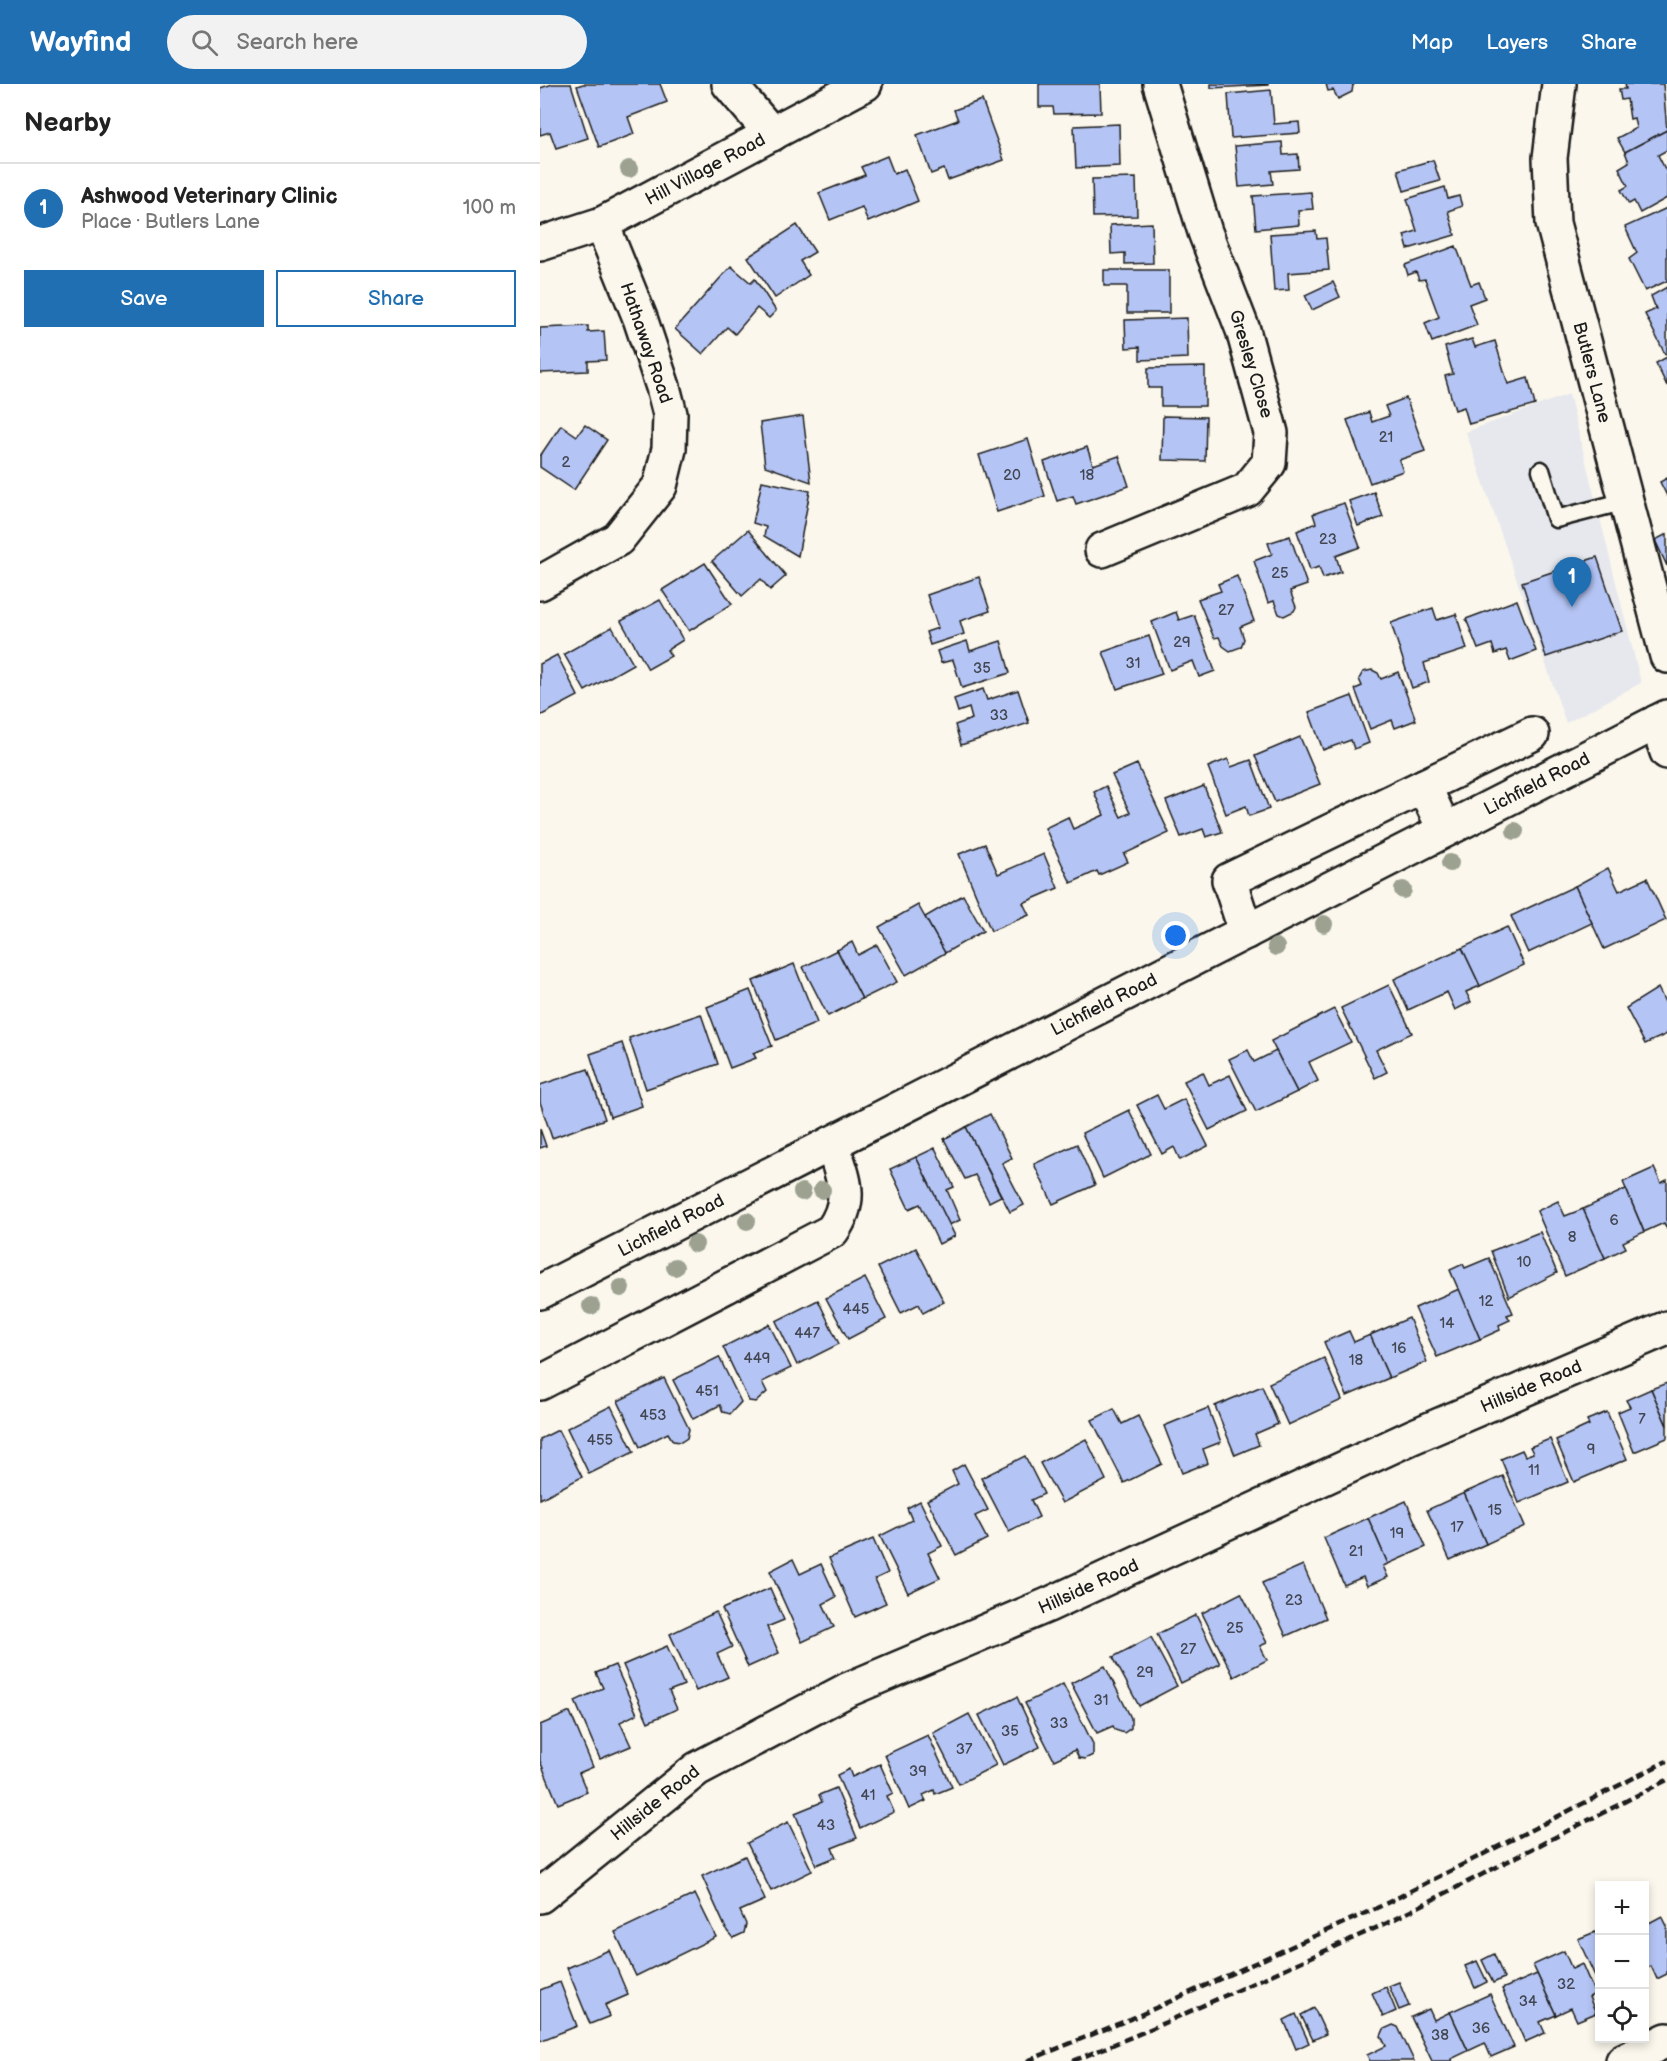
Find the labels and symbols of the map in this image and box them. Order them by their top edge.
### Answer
street label: Hill Village Road [642,129,769,210]
street label: Hathaway Road [615,280,677,406]
street label: Gresley Close [1225,307,1277,421]
street label: Butlers Lane [1569,320,1616,425]
house number: 21 [1379,428,1393,447]
house number: 2 [562,453,571,472]
house number: 20 [1003,466,1021,485]
house number: 18 [1080,466,1095,485]
house number: 23 [1319,530,1337,549]
pin: 1 [1552,558,1592,607]
house number: 25 [1271,564,1289,583]
house number: 27 [1218,601,1235,620]
house number: 29 [1173,633,1191,652]
house number: 31 [1125,654,1141,673]
house number: 35 [973,659,991,678]
house number: 33 [990,706,1008,725]
street label: Lichfield Road [1480,748,1593,819]
your location [1161,921,1190,950]
street label: Lichfield Road [1047,969,1160,1040]
street label: Lichfield Road [614,1189,727,1261]
house number: 6 [1609,1211,1619,1230]
house number: 8 [1568,1228,1577,1247]
house number: 10 [1517,1253,1531,1272]
house number: 12 [1479,1292,1493,1311]
house number: 445 [843,1300,869,1319]
house number: 14 [1440,1314,1454,1333]
house number: 447 [794,1324,820,1343]
house number: 16 [1392,1339,1406,1358]
house number: 449 [744,1349,770,1368]
house number: 18 [1349,1351,1364,1370]
street label: Hillside Road [1477,1355,1585,1417]
house number: 451 [695,1382,719,1401]
house number: 453 [640,1406,666,1425]
house number: 7 [1638,1410,1646,1429]
house number: 455 [587,1431,613,1450]
house number: 9 [1587,1440,1595,1459]
house number: 11 [1528,1461,1540,1480]
house number: 15 [1488,1501,1502,1520]
house number: 17 [1450,1518,1464,1537]
house number: 19 [1390,1524,1404,1543]
house number: 21 [1349,1542,1363,1561]
street label: Hillside Road [1035,1554,1142,1618]
house number: 23 [1285,1591,1303,1610]
house number: 25 [1226,1619,1244,1638]
house number: 27 [1180,1640,1197,1659]
house number: 29 [1136,1663,1154,1682]
house number: 31 [1093,1691,1109,1710]
house number: 33 [1050,1714,1068,1733]
house number: 35 [1001,1722,1019,1741]
house number: 37 [956,1740,973,1759]
street label: Hillside Road [606,1761,704,1845]
house number: 39 [909,1762,927,1781]
house number: 41 [861,1786,875,1805]
house number: 43 [817,1816,835,1835]
house number: 32 [1557,1975,1575,1994]
house number: 34 [1519,1992,1537,2011]
house number: 36 [1472,2019,1490,2038]
house number: 38 [1431,2026,1449,2045]

